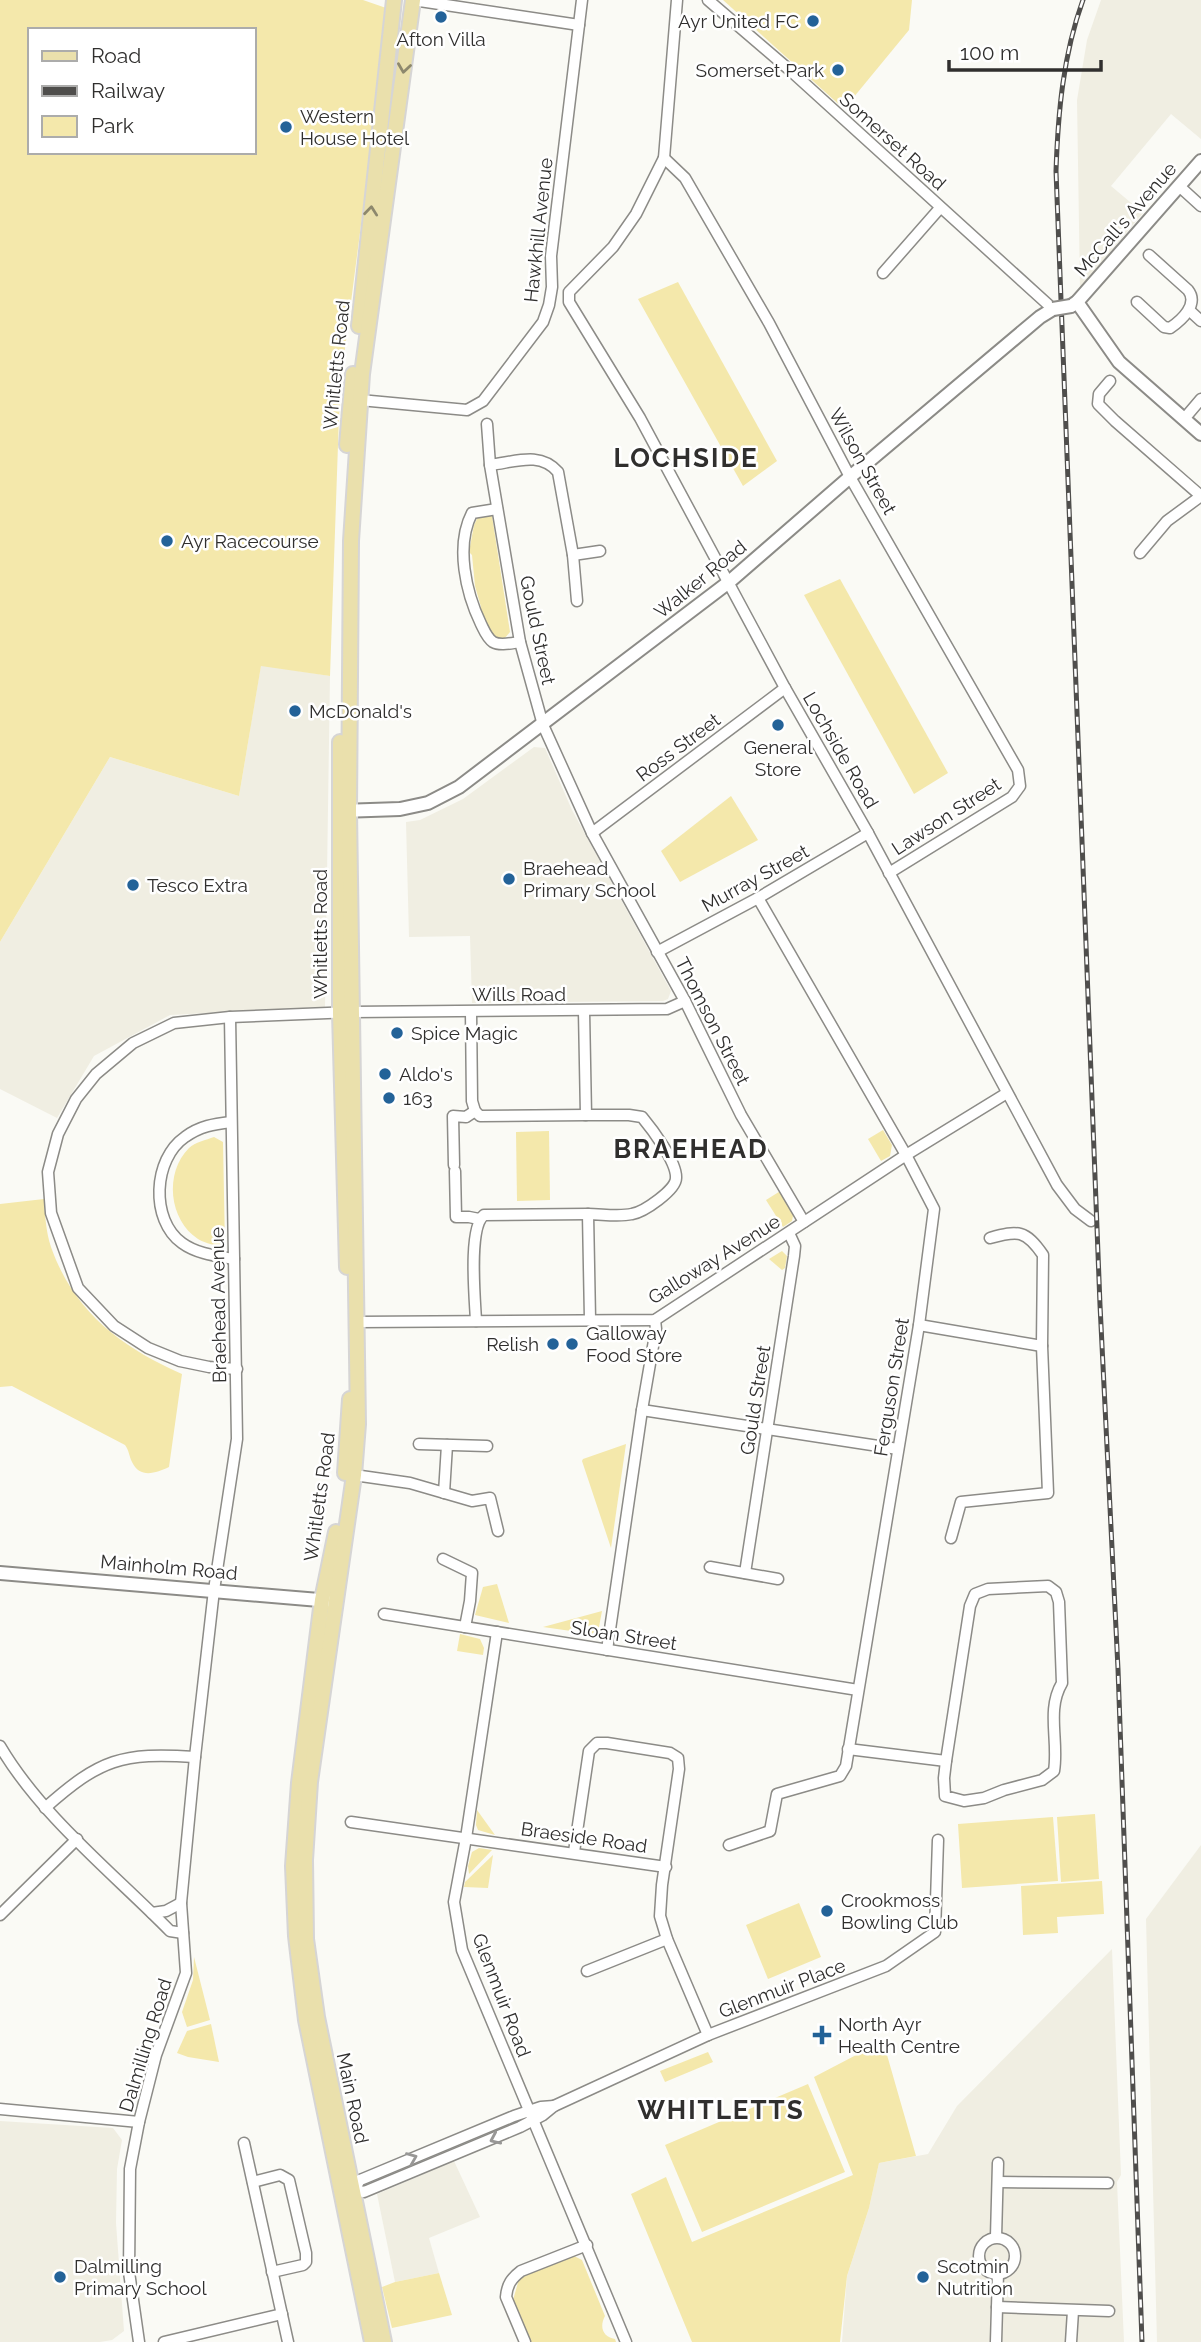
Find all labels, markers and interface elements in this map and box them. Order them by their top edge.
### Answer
marker: Afton Villa [433,9,449,25]
place label: Ayr United FC [678,10,799,32]
marker: Ayr United FC [805,13,821,29]
legend [28,28,256,154]
place label: Afton Villa [396,28,486,50]
scale bar [949,28,1101,72]
text: 100 m [960,40,1019,65]
text: Road [91,43,141,68]
place label: Somerset Park [696,59,824,81]
one-way arrow [397,62,412,73]
marker: Somerset Park [830,62,846,78]
text: Railway [91,78,165,103]
street label: Somerset Road [835,88,951,194]
place label: Western House Hotel [300,105,410,149]
text: Park [91,113,134,138]
marker: Western House Hotel [278,119,294,135]
street label: Hawkhill Avenue [519,157,557,303]
street label: McCall's Avenue [1069,157,1181,281]
one-way arrow [364,205,379,216]
street label: Whitletts Road [318,299,354,431]
street label: Wilson Street [825,404,902,519]
district label: LOCHSIDE [613,443,759,473]
place label: Ayr Racecourse [181,530,319,552]
marker: Ayr Racecourse [159,533,175,549]
street label: Walker Road [650,535,750,623]
street label: Gould Street [516,574,560,687]
street label: Lochside Road [799,688,883,812]
place label: McDonald's [309,700,412,722]
marker: McDonald's [287,703,303,719]
street label: Ross Street [632,708,725,786]
marker: General Store [770,717,786,733]
place label: General Store [743,736,813,780]
street label: Lawson Street [887,772,1005,859]
street label: Murray Street [698,839,813,916]
place label: Braehead Primary School [523,857,656,901]
street label: Whitletts Road [309,869,331,999]
marker: Braehead Primary School [501,871,517,887]
place label: Tesco Extra [147,874,248,896]
marker: Tesco Extra [125,877,141,893]
street label: Thomson Street [671,953,755,1089]
street label: Wills Road [472,983,566,1005]
place label: Spice Magic [411,1022,518,1044]
marker: Spice Magic [389,1025,405,1041]
place label: Aldo's [399,1063,453,1085]
marker: Aldo's [377,1066,393,1082]
place label: 163 [403,1087,433,1109]
marker: 163 [381,1090,397,1106]
district label: BRAEHEAD [613,1134,769,1164]
street label: Galloway Avenue [644,1210,784,1308]
street label: Braehead Avenue [206,1227,230,1383]
street label: Ferguson Street [869,1315,913,1458]
place label: Galloway Food Store [586,1322,682,1366]
place label: Relish [486,1333,539,1355]
marker: Relish [545,1336,561,1352]
marker: Galloway Food Store [564,1336,580,1352]
street label: Gould Street [735,1343,775,1456]
street label: Whitletts Road [299,1431,339,1563]
street label: Mainholm Road [100,1550,238,1584]
street label: Sloan Street [569,1616,679,1654]
street label: Braeside Road [519,1817,649,1857]
place label: Crookmoss Bowling Club [841,1889,958,1933]
marker: Crookmoss Bowling Club [819,1903,835,1919]
street label: Glenmuir Road [468,1930,536,2060]
street label: Glenmuir Place [716,1954,848,2022]
street label: Dalmilling Road [114,1976,176,2114]
place label: North Ayr Health Centre [838,2013,960,2057]
marker: North Ayr Health Centre [812,2025,832,2045]
street label: Main Road [333,2050,373,2146]
district label: WHITLETTS [637,2095,805,2125]
one-way arrow [489,2131,502,2145]
one-way arrow [406,2153,418,2167]
place label: Dalmilling Primary School [74,2255,207,2299]
place label: Scotmin Nutrition [937,2255,1013,2299]
marker: Dalmilling Primary School [52,2269,68,2285]
marker: Scotmin Nutrition [915,2269,931,2285]

